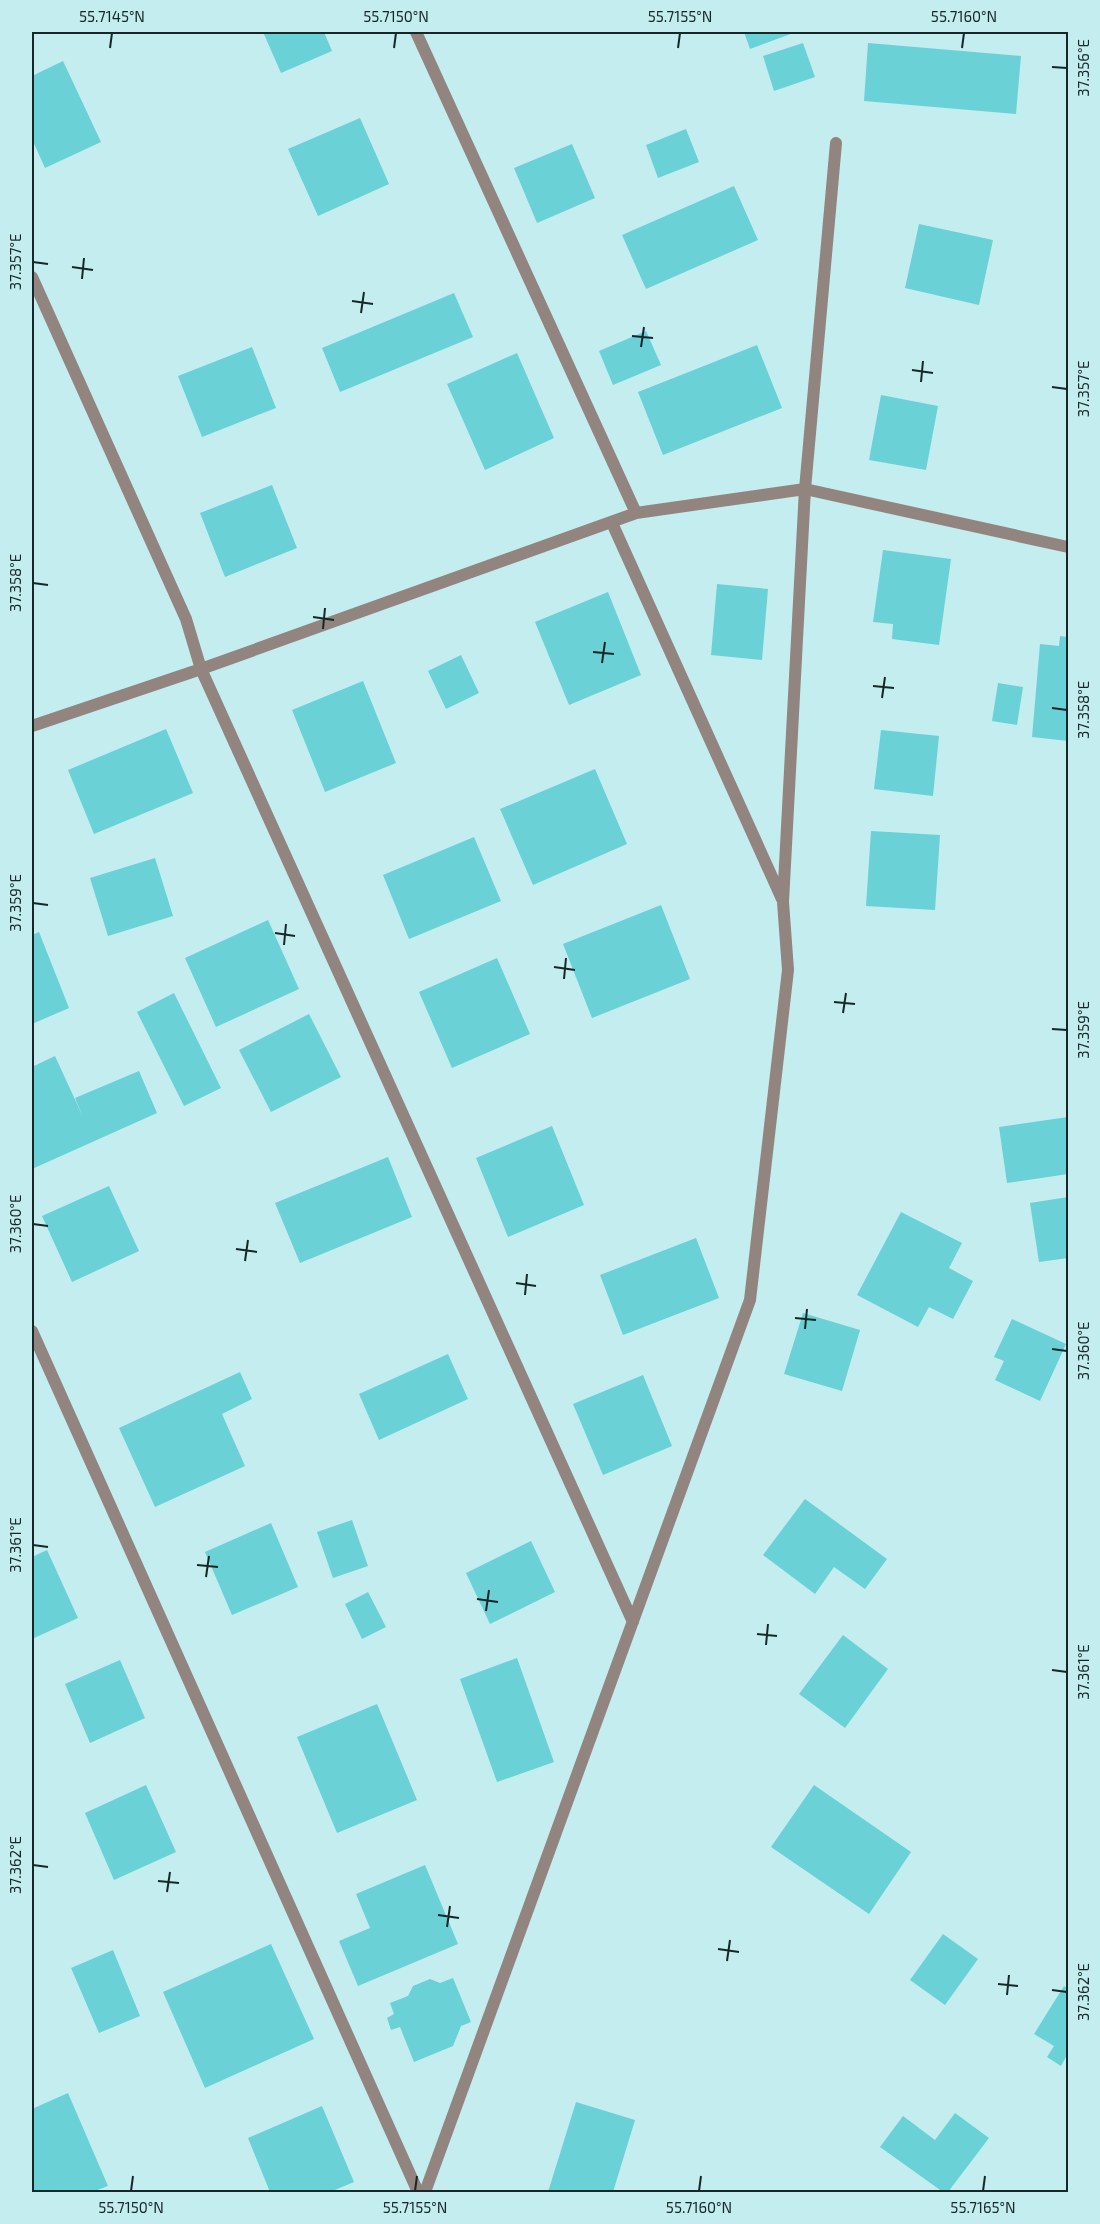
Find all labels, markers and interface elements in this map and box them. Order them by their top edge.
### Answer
text: 55.7145°N [79,7,145,25]
text: 55.7150°N [363,7,429,25]
text: 55.7155°N [648,7,712,25]
text: 55.7160°N [931,7,997,25]
text: 37.356°E [1074,39,1092,97]
text: 37.357°E [6,234,24,290]
text: 37.357°E [1074,361,1092,417]
text: 37.358°E [6,554,24,612]
text: 37.358°E [1074,681,1092,739]
text: 37.359°E [6,874,24,932]
text: 37.359°E [1074,1001,1092,1059]
text: 37.360°E [6,1195,24,1253]
text: 37.360°E [1074,1322,1092,1380]
text: 37.361°E [6,1517,24,1573]
text: 37.361°E [1074,1644,1092,1700]
text: 37.362°E [6,1836,24,1894]
text: 37.362°E [1074,1963,1092,2021]
text: 55.7150°N [98,2198,164,2216]
text: 55.7155°N [383,2198,447,2216]
text: 55.7160°N [666,2198,732,2216]
text: 55.7165°N [950,2198,1016,2216]

